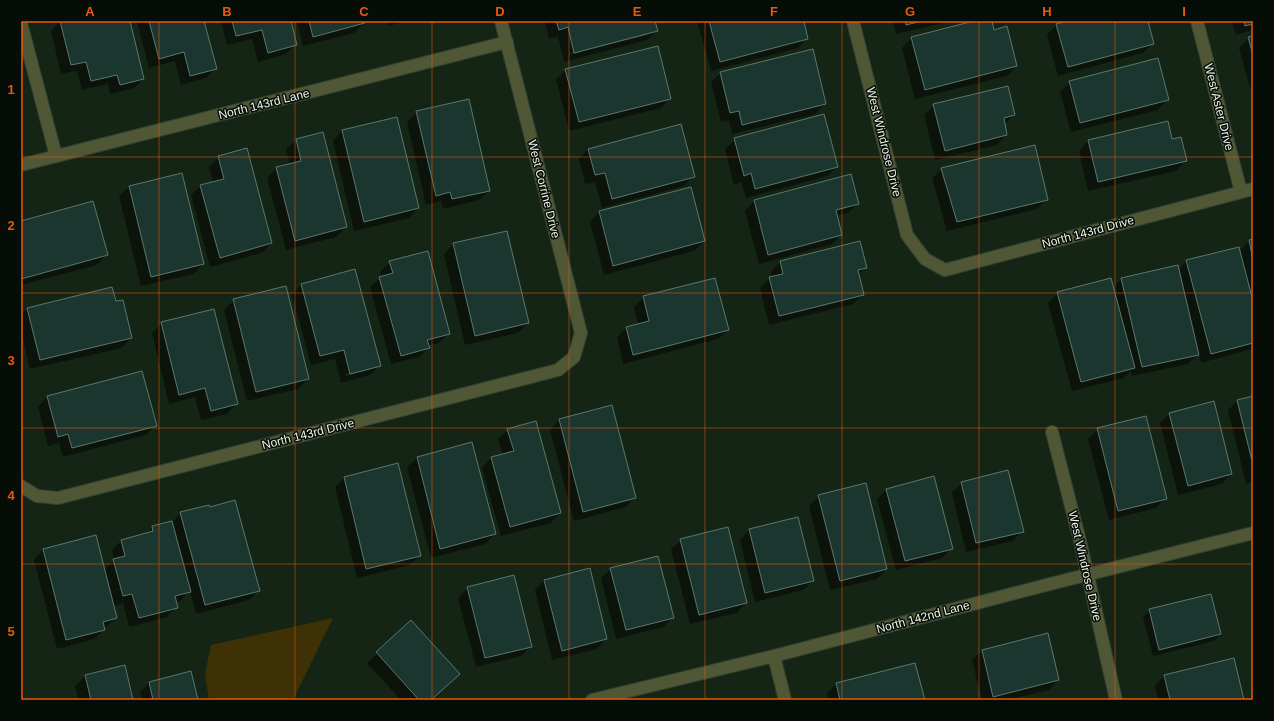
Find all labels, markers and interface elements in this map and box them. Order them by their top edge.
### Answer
text: A [85,4,95,19]
text: B [222,4,232,19]
text: C [359,4,369,19]
text: D [495,4,505,19]
text: E [633,4,642,19]
text: F [770,4,778,19]
text: G [905,4,915,19]
text: H [1042,4,1052,19]
text: I [1182,4,1186,19]
street label: West Aster Drive [1201,62,1237,152]
text: 1 [7,82,15,97]
street label: North 143rd Lane [217,86,311,122]
street label: West Windrose Drive [864,86,904,199]
street label: West Corrine Drive [525,138,563,240]
street label: North 143rd Drive [1040,213,1136,251]
text: 2 [7,218,15,233]
text: 3 [7,353,15,368]
street label: North 143rd Drive [260,416,356,452]
text: 4 [7,488,15,503]
street label: West Windrose Drive [1066,510,1105,623]
street label: North 142nd Lane [875,598,972,636]
text: 5 [7,624,15,639]

